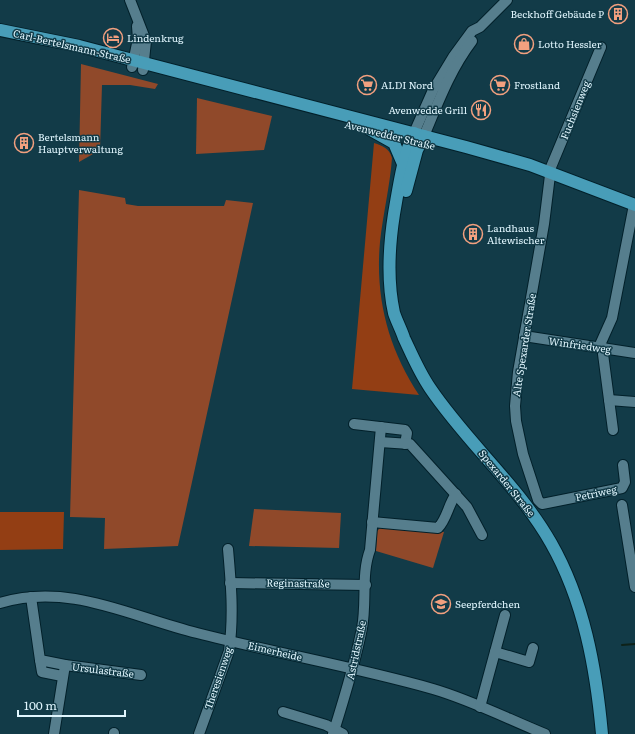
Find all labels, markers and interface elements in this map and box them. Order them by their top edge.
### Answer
building icon: Beckhoff Gebäude P [607,3,629,25]
place label: Beckhoff Gebäude P [510,6,604,21]
street label: Carl-Bertelsmann-Straße [12,25,132,66]
hotel icon: Lindenkrug [102,27,124,49]
place label: Lindenkrug [127,30,184,45]
shop icon: Lotto Hessler [513,33,535,55]
place label: Lotto Hessler [538,36,602,51]
supermarket icon: ALDI Nord [356,74,378,96]
supermarket icon: Frostland [489,74,511,96]
place label: ALDI Nord [381,77,433,92]
place label: Frostland [514,77,560,92]
street label: Fuchsienweg [556,78,593,141]
restaurant icon: Avenwedde Grill [470,99,492,121]
place label: Avenwedde Grill [388,102,468,117]
street label: Avenwedder Straße [343,116,437,153]
place label: Bertelsmann Hauptverwaltung [38,129,123,156]
building icon: Bertelsmann Hauptverwaltung [13,132,35,154]
place label: Landhaus Altewischer [487,220,545,247]
building icon: Landhaus Altewischer [462,223,484,245]
street label: Alte Spexarder Straße [508,292,539,398]
street label: Winfriedweg [548,333,613,356]
street label: Spexarder Straße [476,446,539,519]
street label: Petriweg [574,481,618,504]
street label: Reginastraße [266,574,330,591]
school or university icon: Seepferdchen [430,593,452,615]
place label: Seepferdchen [455,596,521,611]
street label: Astridstraße [342,619,369,681]
street label: Eimerheide [247,637,304,664]
street label: Theresienweg [200,644,235,711]
street label: Ursulastraße [71,658,135,681]
scale bar [18,692,125,718]
text: 100 m [24,696,57,714]

